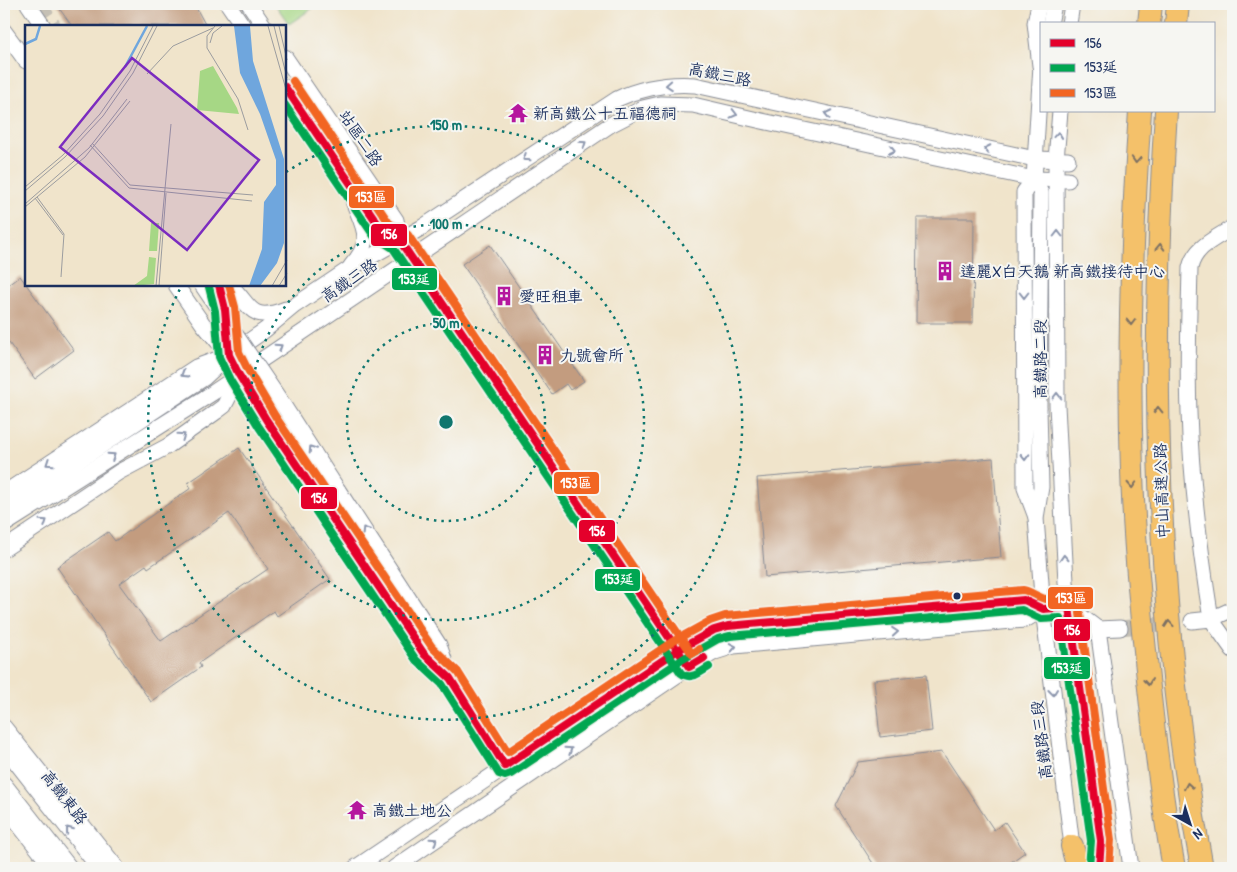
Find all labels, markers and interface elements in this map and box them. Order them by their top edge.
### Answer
legend [1040,22,1214,112]
inset map [25,25,286,286]
text: 156 [1084,32,1102,53]
text: 153延 [1084,56,1118,77]
street label: 高鐵三路 [686,57,754,91]
one-way arrow [664,79,672,90]
text: 153區 [1084,82,1118,103]
temple icon: 新高鐵公十五福德祠 [507,102,529,124]
place label: 新高鐵公十五福德祠 [533,102,677,124]
street label: 站區二路 [334,105,388,171]
one-way arrow [729,108,738,119]
one-way arrow [824,110,832,120]
text: 150 m [430,114,462,135]
one-way arrow [1052,131,1063,139]
one-way arrow [577,141,587,150]
one-way arrow [888,144,897,154]
one-way arrow [982,144,991,155]
one-way arrow [523,152,532,161]
one-way arrow [1131,156,1142,164]
line badge: 153區 [348,185,395,209]
text: 153區 [355,187,387,206]
text: 100 m [430,213,462,234]
line badge: 156 [370,223,408,247]
text: 156 [381,224,398,243]
one-way arrow [1053,229,1063,237]
one-way arrow [1154,243,1165,251]
street label: 高鐵三路 [316,253,382,307]
building icon: 達麗X白天鵝 新高鐵接待中心 [934,260,956,282]
place label: 達麗X白天鵝 新高鐵接待中心 [960,260,1165,282]
line badge: 153延 [391,267,438,291]
text: 153延 [398,269,430,288]
building icon: 愛旺租車 [493,285,515,307]
place label: 愛旺租車 [519,285,583,307]
one-way arrow [1019,291,1029,299]
text: 50 m [433,312,459,333]
street label: 高鐵路二段 [1029,319,1051,399]
one-way arrow [1126,319,1136,327]
one-way arrow [274,344,283,354]
building icon: 九號會所 [534,344,556,366]
place label: 九號會所 [560,344,624,366]
one-way arrow [181,368,190,377]
one-way arrow [1052,392,1062,400]
one-way arrow [1153,405,1163,413]
centre of rings [437,413,455,431]
one-way arrow [176,433,186,442]
street label: 中山高速公路 [1148,443,1174,539]
one-way arrow [309,446,318,455]
one-way arrow [106,453,115,462]
one-way arrow [1019,453,1030,461]
one-way arrow [45,457,54,466]
line badge: 153區 [553,471,600,495]
text: 153區 [560,473,592,492]
one-way arrow [1127,481,1138,489]
line badge: 156 [300,486,338,510]
text: 156 [311,488,328,507]
one-way arrow [39,519,48,528]
line badge: 156 [578,519,616,543]
text: 156 [589,521,606,540]
one-way arrow [361,527,371,536]
one-way arrow [1059,554,1070,562]
line badge: 153延 [594,568,641,592]
text: 153延 [602,569,634,588]
line badge: 153區 [1047,586,1094,610]
text: 153區 [1055,588,1087,607]
unlabelled marker [952,591,962,601]
line badge: 156 [1053,618,1091,642]
text: 156 [1064,620,1081,639]
one-way arrow [1164,620,1175,628]
one-way arrow [891,626,899,637]
one-way arrow [729,643,738,653]
line badge: 153延 [1043,656,1091,680]
text: 153延 [1051,658,1083,677]
one-way arrow [1142,678,1153,686]
one-way arrow [1047,688,1058,696]
street label: 高鐵路三段 [1025,699,1057,781]
one-way arrow [563,747,573,756]
street label: 高鐵東路 [37,765,93,829]
one-way arrow [1183,781,1193,790]
temple icon: 高鐵土地公 [346,799,368,821]
place label: 高鐵土地公 [372,799,452,821]
north arrow [1164,800,1214,850]
text: N [1189,825,1207,845]
one-way arrow [67,827,75,836]
one-way arrow [429,838,438,847]

